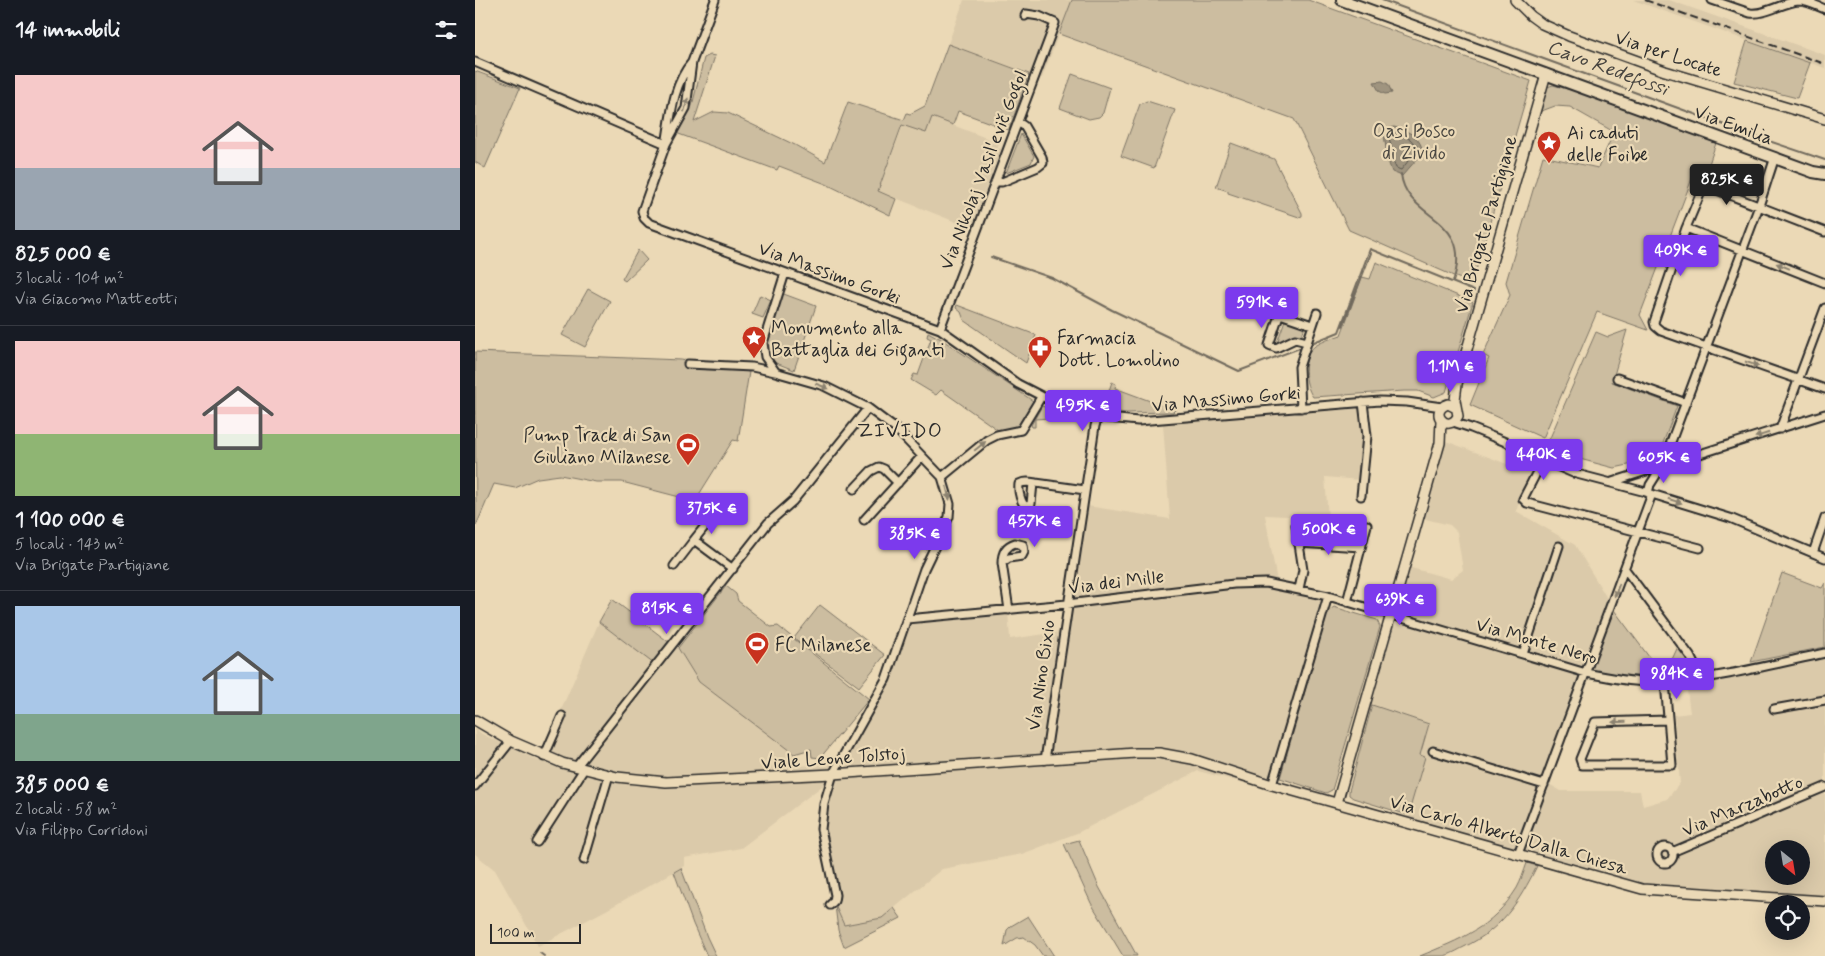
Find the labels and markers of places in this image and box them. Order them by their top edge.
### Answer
place label: Ai caduti delle Foibe [1567,121,1648,168]
place icon: Ai caduti delle Foibe [1536,130,1562,164]
pin: 825K € [1686,164,1768,206]
pin: 409K € [1640,234,1722,277]
pin: 591K € [1221,286,1303,329]
place label: Monumento alla Battaglia dei Giganti [771,316,944,366]
place icon: Monumento alla Battaglia dei Giganti [741,325,767,359]
place label: Farmacia Dott. Lomolino [1057,326,1180,373]
pharmacy icon: Farmacia Dott. Lomolino [1027,335,1053,369]
pin: 1.1M € [1410,350,1492,393]
pin: 495K € [1042,390,1124,432]
place label: Pump Track di San Giuliano Milanese [523,423,671,470]
sports icon: Pump Track di San Giuliano Milanese [675,432,701,466]
pin: 440K € [1503,438,1585,481]
pin: 605K € [1623,442,1705,484]
pin: 375K € [671,492,753,535]
pin: 457K € [994,506,1076,548]
pin: 500K € [1288,514,1370,556]
pin: 385K € [874,518,956,560]
pin: 639K € [1359,584,1441,626]
pin: 815K € [626,592,708,635]
sports icon: FC Milanese [744,631,770,665]
place label: FC Milanese [775,633,872,658]
pin: 984K € [1636,658,1718,700]

